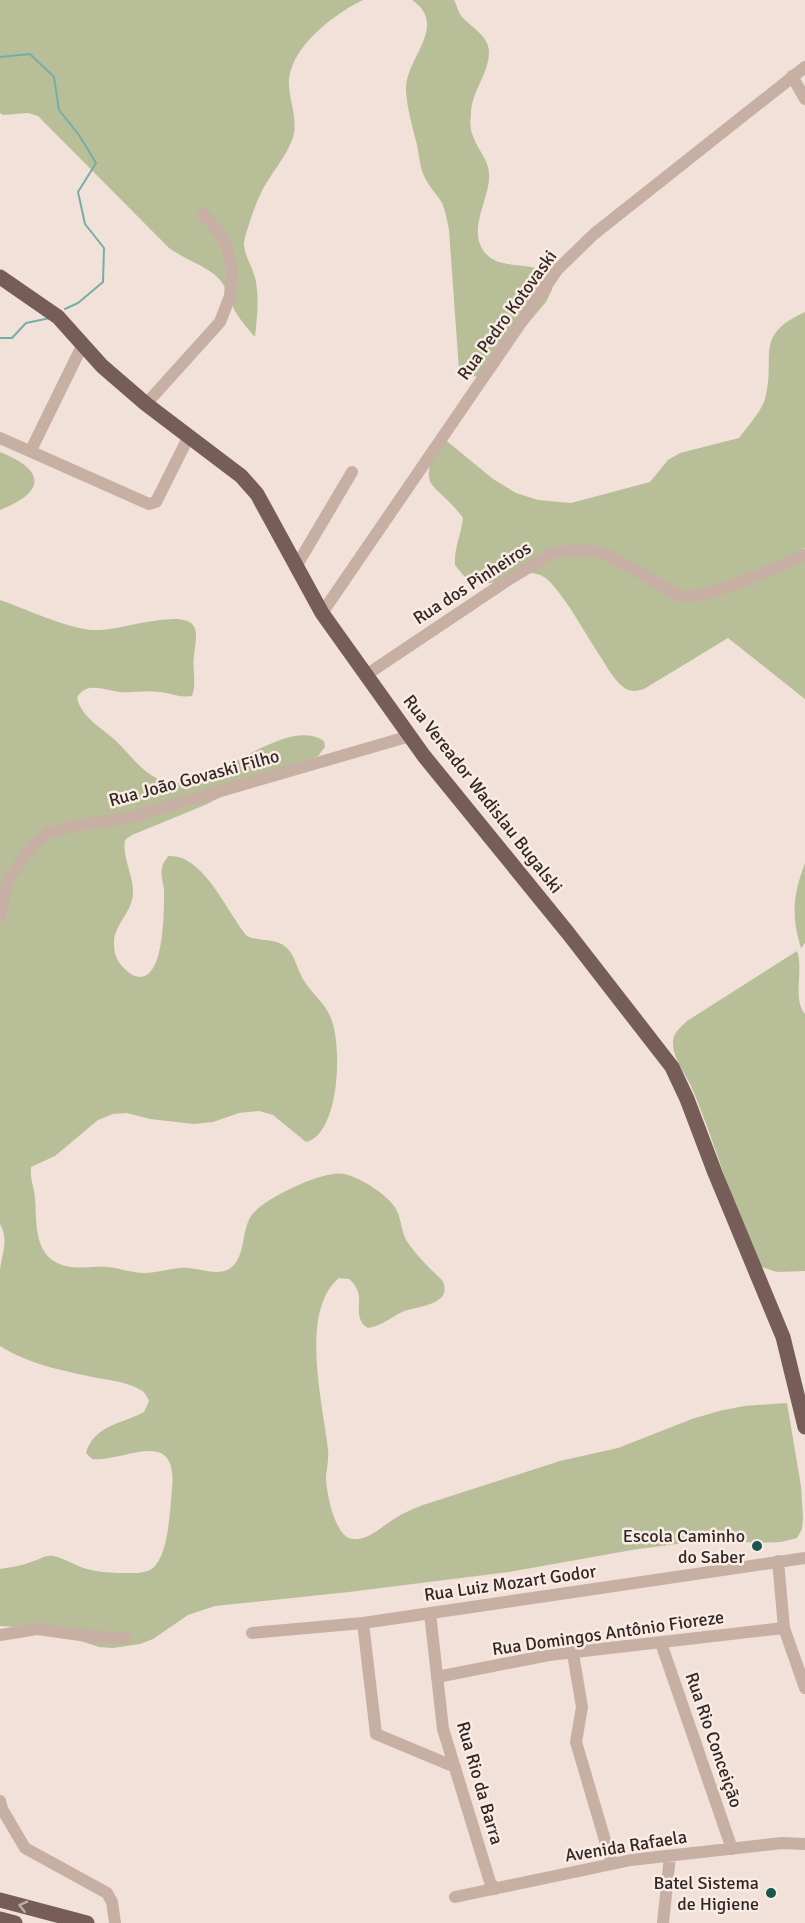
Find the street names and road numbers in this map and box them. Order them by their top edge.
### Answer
street label: Rua Pedro Kotovaski [453,246,561,384]
street label: Rua dos Pinheiros [409,537,535,629]
street label: Rua Vereador Wadislau Bugalski [399,690,567,898]
street label: Rua João Govaski Filho [106,745,282,811]
street label: Rua Luiz Mozart Godor [423,1560,598,1606]
street label: Rua Domingos Antônio Fioreze [491,1606,725,1660]
street label: Rua Rio Conceição [681,1670,747,1810]
street label: Rua Rio da Barra [452,1719,508,1847]
street label: Avenida Rafaela [563,1825,689,1867]

